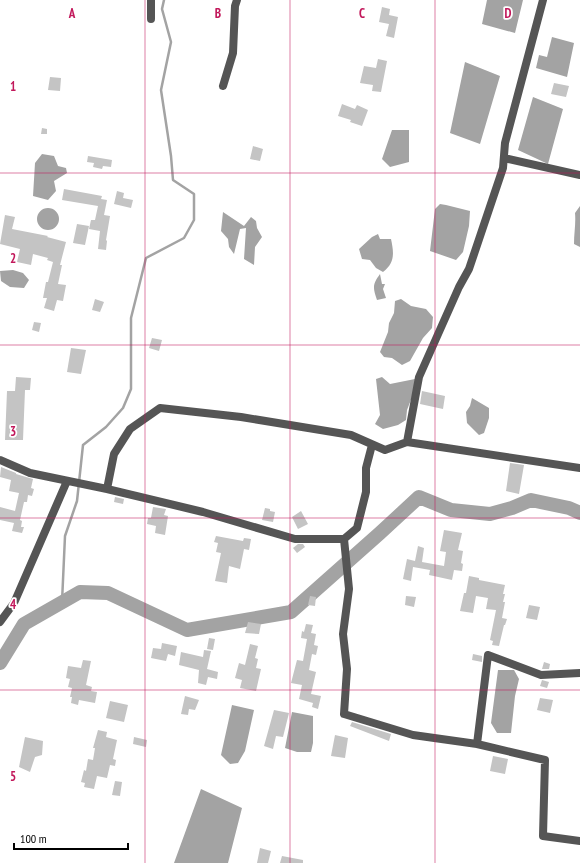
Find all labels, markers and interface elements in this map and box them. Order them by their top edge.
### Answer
text: A [68,5,76,22]
text: B [215,5,221,22]
text: C [359,5,365,22]
text: D [505,5,512,22]
text: 1 [10,78,16,95]
text: 2 [10,250,16,267]
text: 3 [10,423,16,440]
text: 4 [10,596,17,613]
text: 5 [10,768,16,785]
scale bar [14,825,128,851]
text: 100 m [20,831,47,846]

